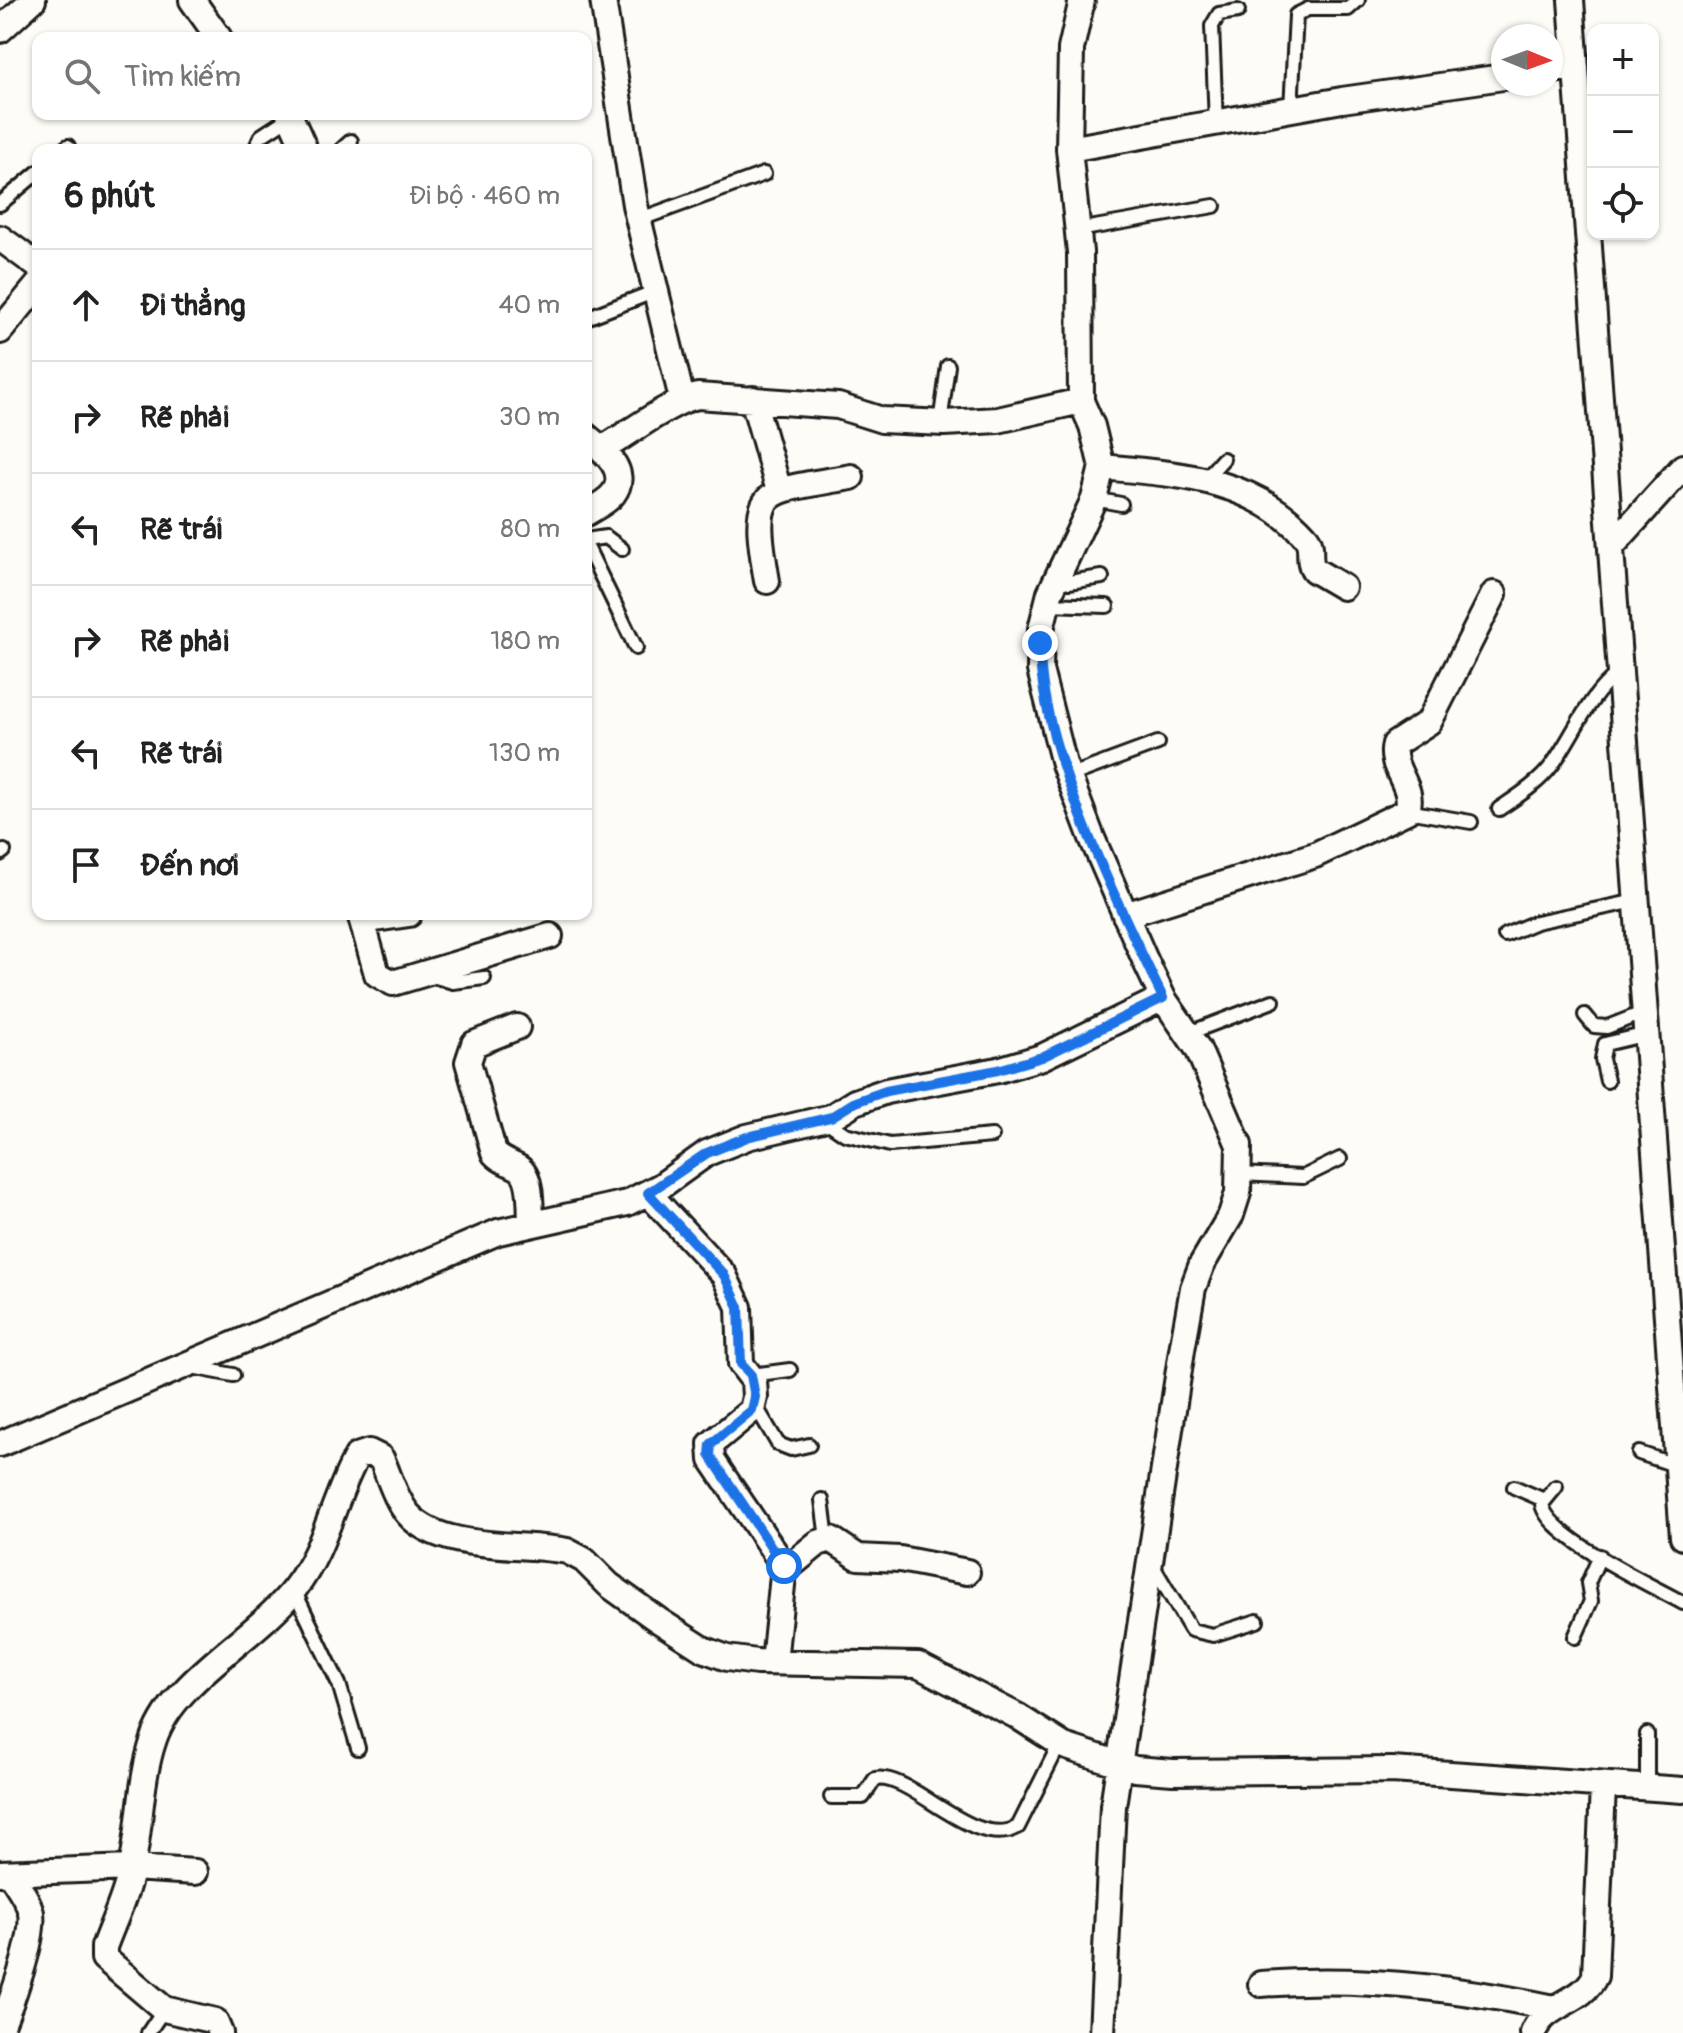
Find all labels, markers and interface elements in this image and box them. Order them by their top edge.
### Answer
north arrow [1491,24,1563,96]
map controls [1587,24,1659,240]
button: + [1587,24,1659,96]
search box [32,32,592,120]
icon: search [60,54,104,98]
text: Tìm kiếm [124,58,241,95]
button: − [1587,96,1659,168]
button: locate [1587,168,1659,240]
text: 6 phút [64,175,154,218]
text: Đi bộ · 460 m [409,180,560,212]
icon: ahead [64,283,108,327]
text: Đi thẳng [140,287,246,324]
text: 40 m [498,289,560,321]
icon: right [64,395,108,439]
text: Rẽ phải [140,399,229,436]
text: 30 m [499,401,560,433]
icon: left [64,507,108,551]
text: Rẽ trái [140,511,222,548]
text: 80 m [500,513,560,545]
icon: right [64,619,108,663]
text: Rẽ phải [140,623,229,660]
text: 180 m [490,625,560,657]
route end [1022,625,1058,661]
icon: left [64,731,108,775]
text: Rẽ trái [140,735,222,772]
text: 130 m [489,737,560,769]
icon: arrive [64,843,108,887]
text: Đến nơi [140,847,238,884]
route start [766,1548,802,1584]

